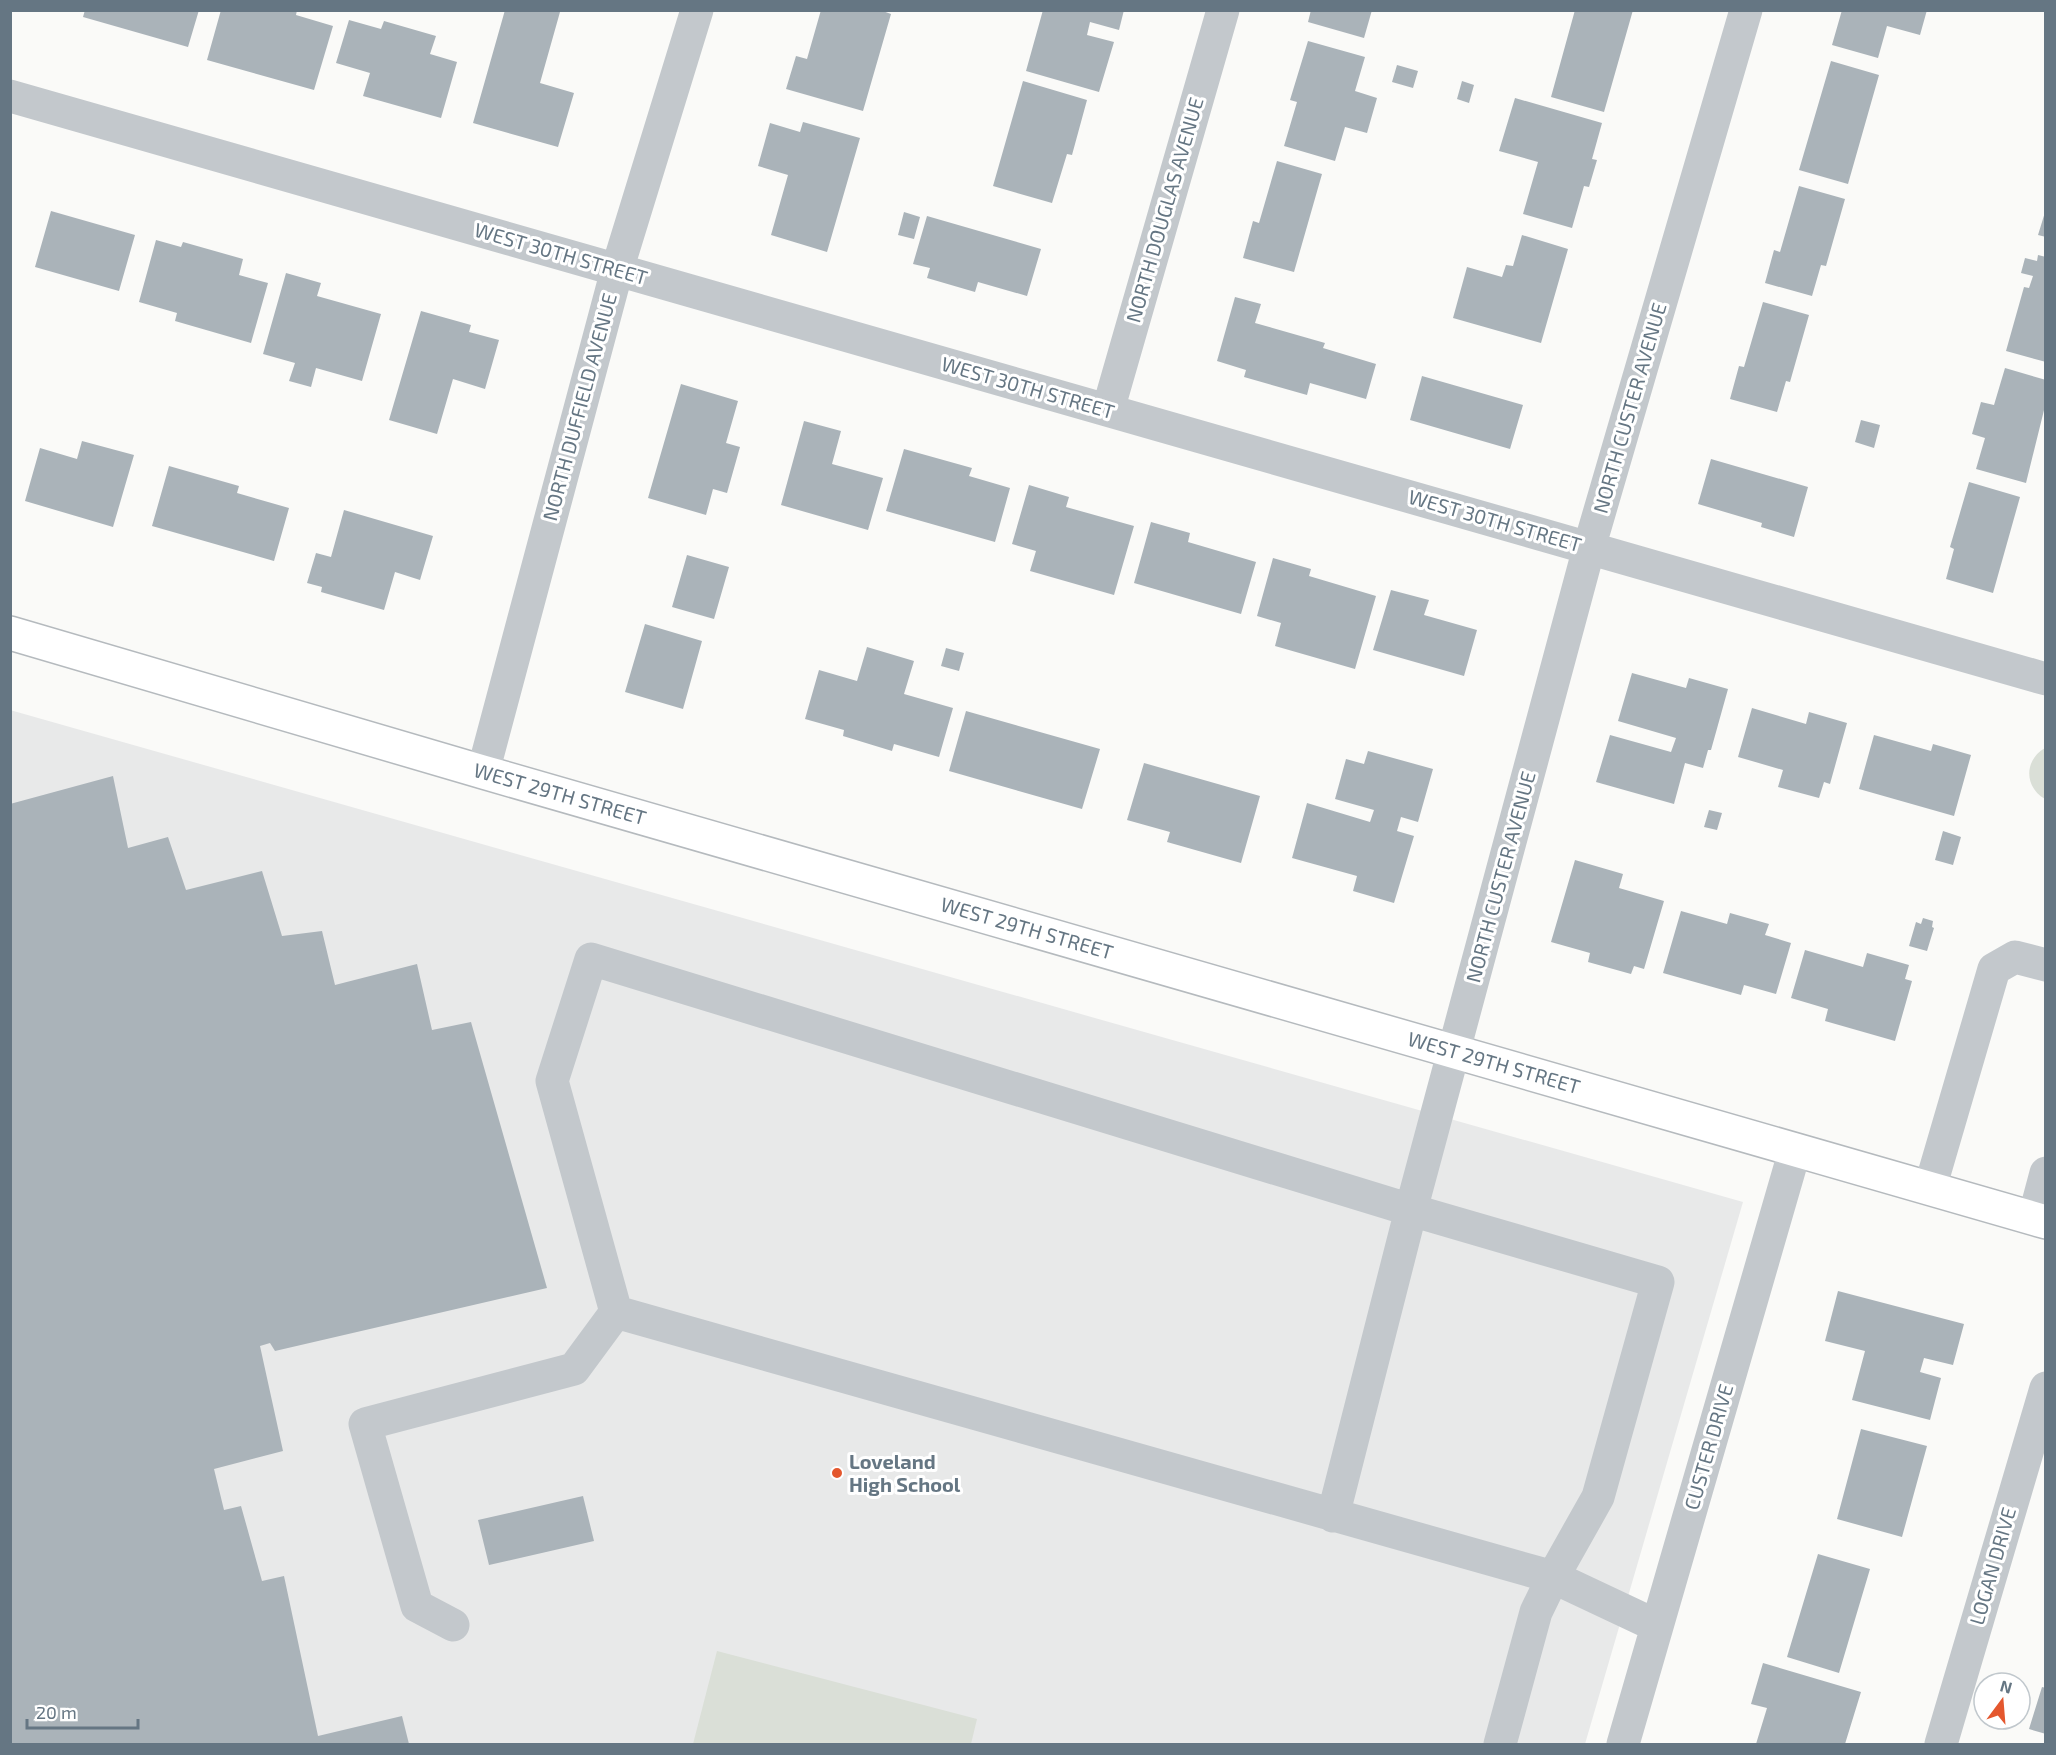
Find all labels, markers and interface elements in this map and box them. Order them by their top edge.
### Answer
street label: NORTH DOUGLAS AVENUE [1120,94,1208,325]
street label: WEST 30TH STREET [472,217,651,289]
street label: NORTH DUFFIELD AVENUE [537,290,621,523]
street label: NORTH CUSTER AVENUE [1587,300,1671,516]
street label: WEST 30TH STREET [939,351,1118,423]
street label: WEST 30TH STREET [1406,484,1585,556]
street label: WEST 29TH STREET [471,757,650,829]
street label: NORTH CUSTER AVENUE [1460,768,1540,985]
street label: WEST 29TH STREET [938,891,1117,964]
street label: WEST 29TH STREET [1405,1026,1584,1098]
street label: CUSTER DRIVE [1679,1381,1737,1512]
place label: Loveland High School [849,1449,961,1496]
marker: Loveland High School [830,1466,844,1480]
street label: LOGAN DRIVE [1964,1504,2020,1627]
north arrow [1972,1671,2032,1731]
text: N [1998,1675,2014,1697]
scale bar [27,1692,138,1730]
text: 20 m [36,1701,77,1723]

